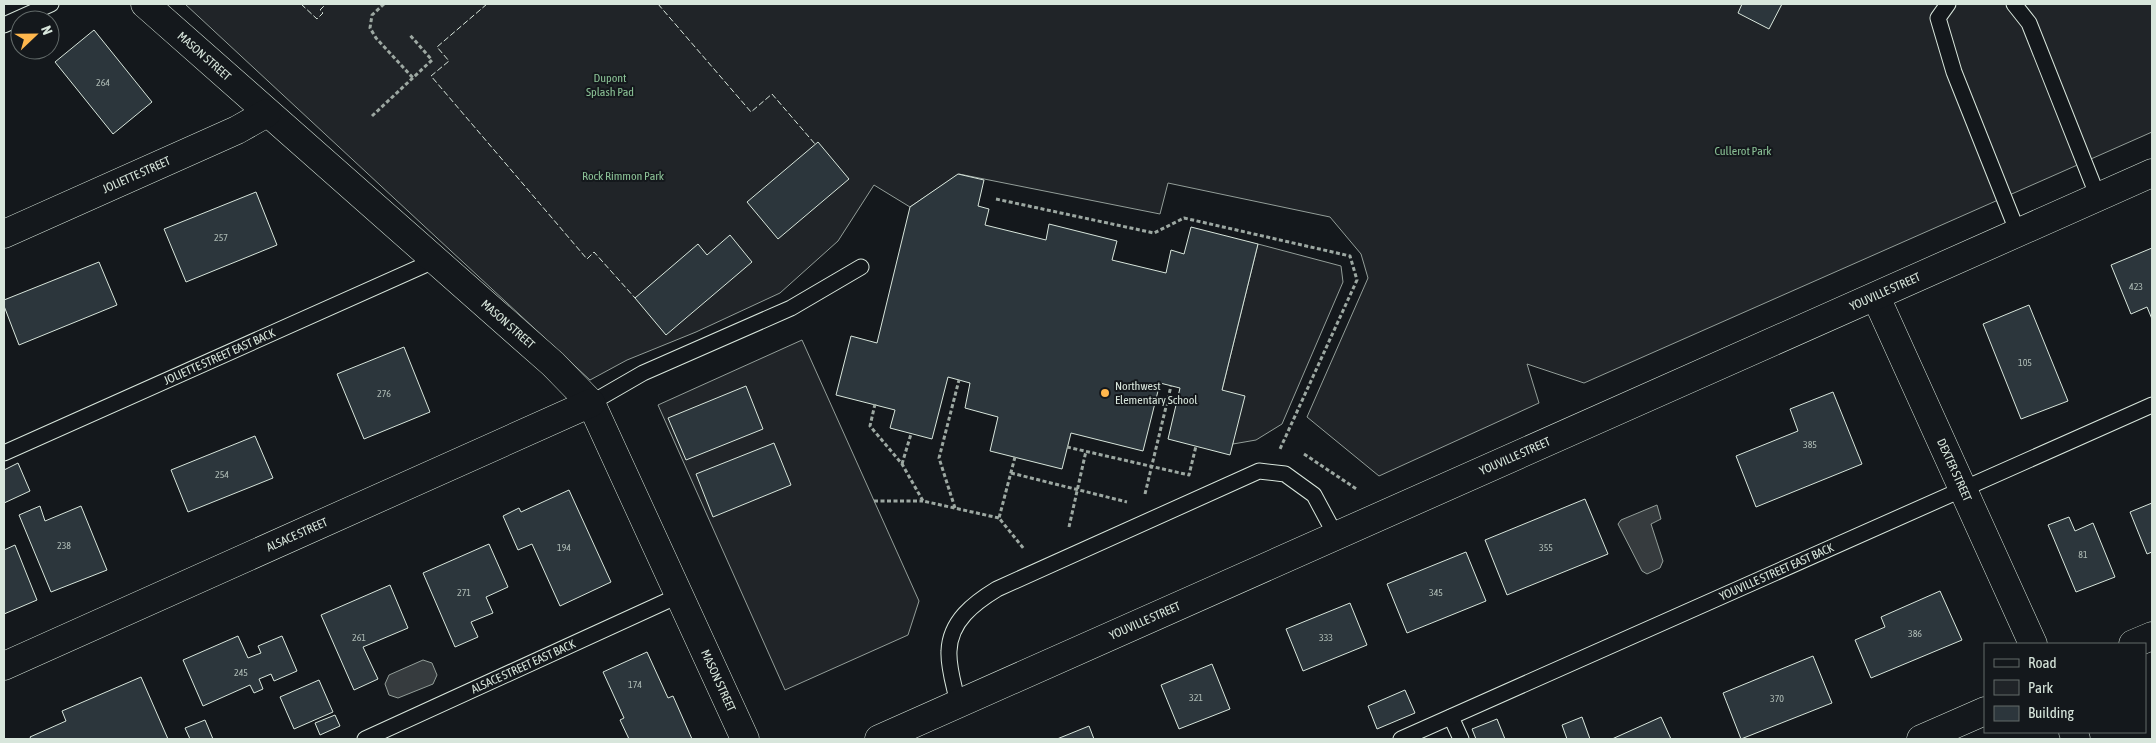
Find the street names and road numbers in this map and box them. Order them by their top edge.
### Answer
street label: MASON STREET [175,29,234,84]
street label: JOLIETTE STREET [100,153,173,196]
street label: YOUVILLE STREET [1847,270,1923,314]
street label: MASON STREET [478,297,538,352]
street label: JOLIETTE STREET EAST BACK [162,326,277,388]
street label: YOUVILLE STREET [1477,434,1553,478]
street label: DEXTER STREET [1934,437,1975,504]
street label: ALSACE STREET [264,515,330,555]
street label: YOUVILLE STREET EAST BACK [1717,540,1836,603]
street label: YOUVILLE STREET [1107,599,1183,643]
street label: ALSACE STREET EAST BACK [469,637,578,697]
street label: MASON STREET [698,647,739,715]

